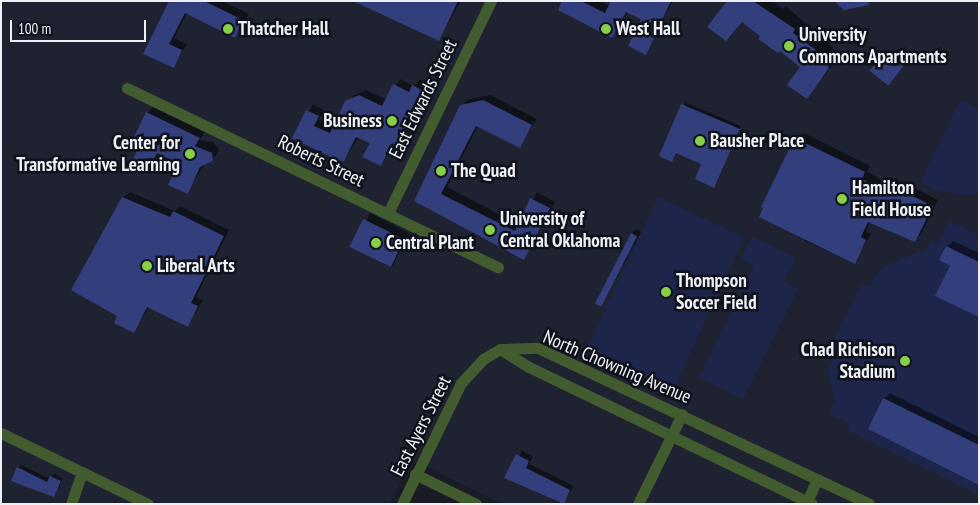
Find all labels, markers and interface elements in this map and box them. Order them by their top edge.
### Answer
scale bar [12,10,149,42]
place label: Thatcher Hall [238,18,329,40]
place label: West Hall [616,18,680,40]
text: 100 m [18,19,51,38]
marker: Thatcher Hall [222,23,234,35]
marker: West Hall [600,23,612,35]
place label: University Commons Apartments [799,24,947,68]
street label: East Edwards Street [384,36,462,162]
marker: University Commons Apartments [783,40,795,52]
place label: Business [323,110,382,132]
marker: Business [386,115,398,127]
street label: Roberts Street [274,130,368,192]
place label: Bausher Place [710,130,804,152]
place label: Center for Transformative Learning [16,132,180,176]
marker: Bausher Place [694,135,706,147]
marker: Center for Transformative Learning [184,148,196,160]
place label: The Quad [451,160,516,182]
marker: The Quad [435,165,447,177]
place label: Hamilton Field House [852,177,931,221]
marker: Hamilton Field House [836,193,848,205]
place label: University of Central Oklahoma [500,208,620,252]
marker: University of Central Oklahoma [484,224,496,236]
place label: Central Plant [386,232,474,254]
marker: Central Plant [370,237,382,249]
place label: Liberal Arts [157,255,236,277]
marker: Liberal Arts [141,260,153,272]
place label: Thompson Soccer Field [676,270,757,314]
marker: Thompson Soccer Field [660,286,672,298]
street label: North Chowning Avenue [539,325,695,409]
place label: Chad Richison Stadium [801,339,895,383]
marker: Chad Richison Stadium [899,355,911,367]
street label: East Ayers Street [386,372,456,480]

